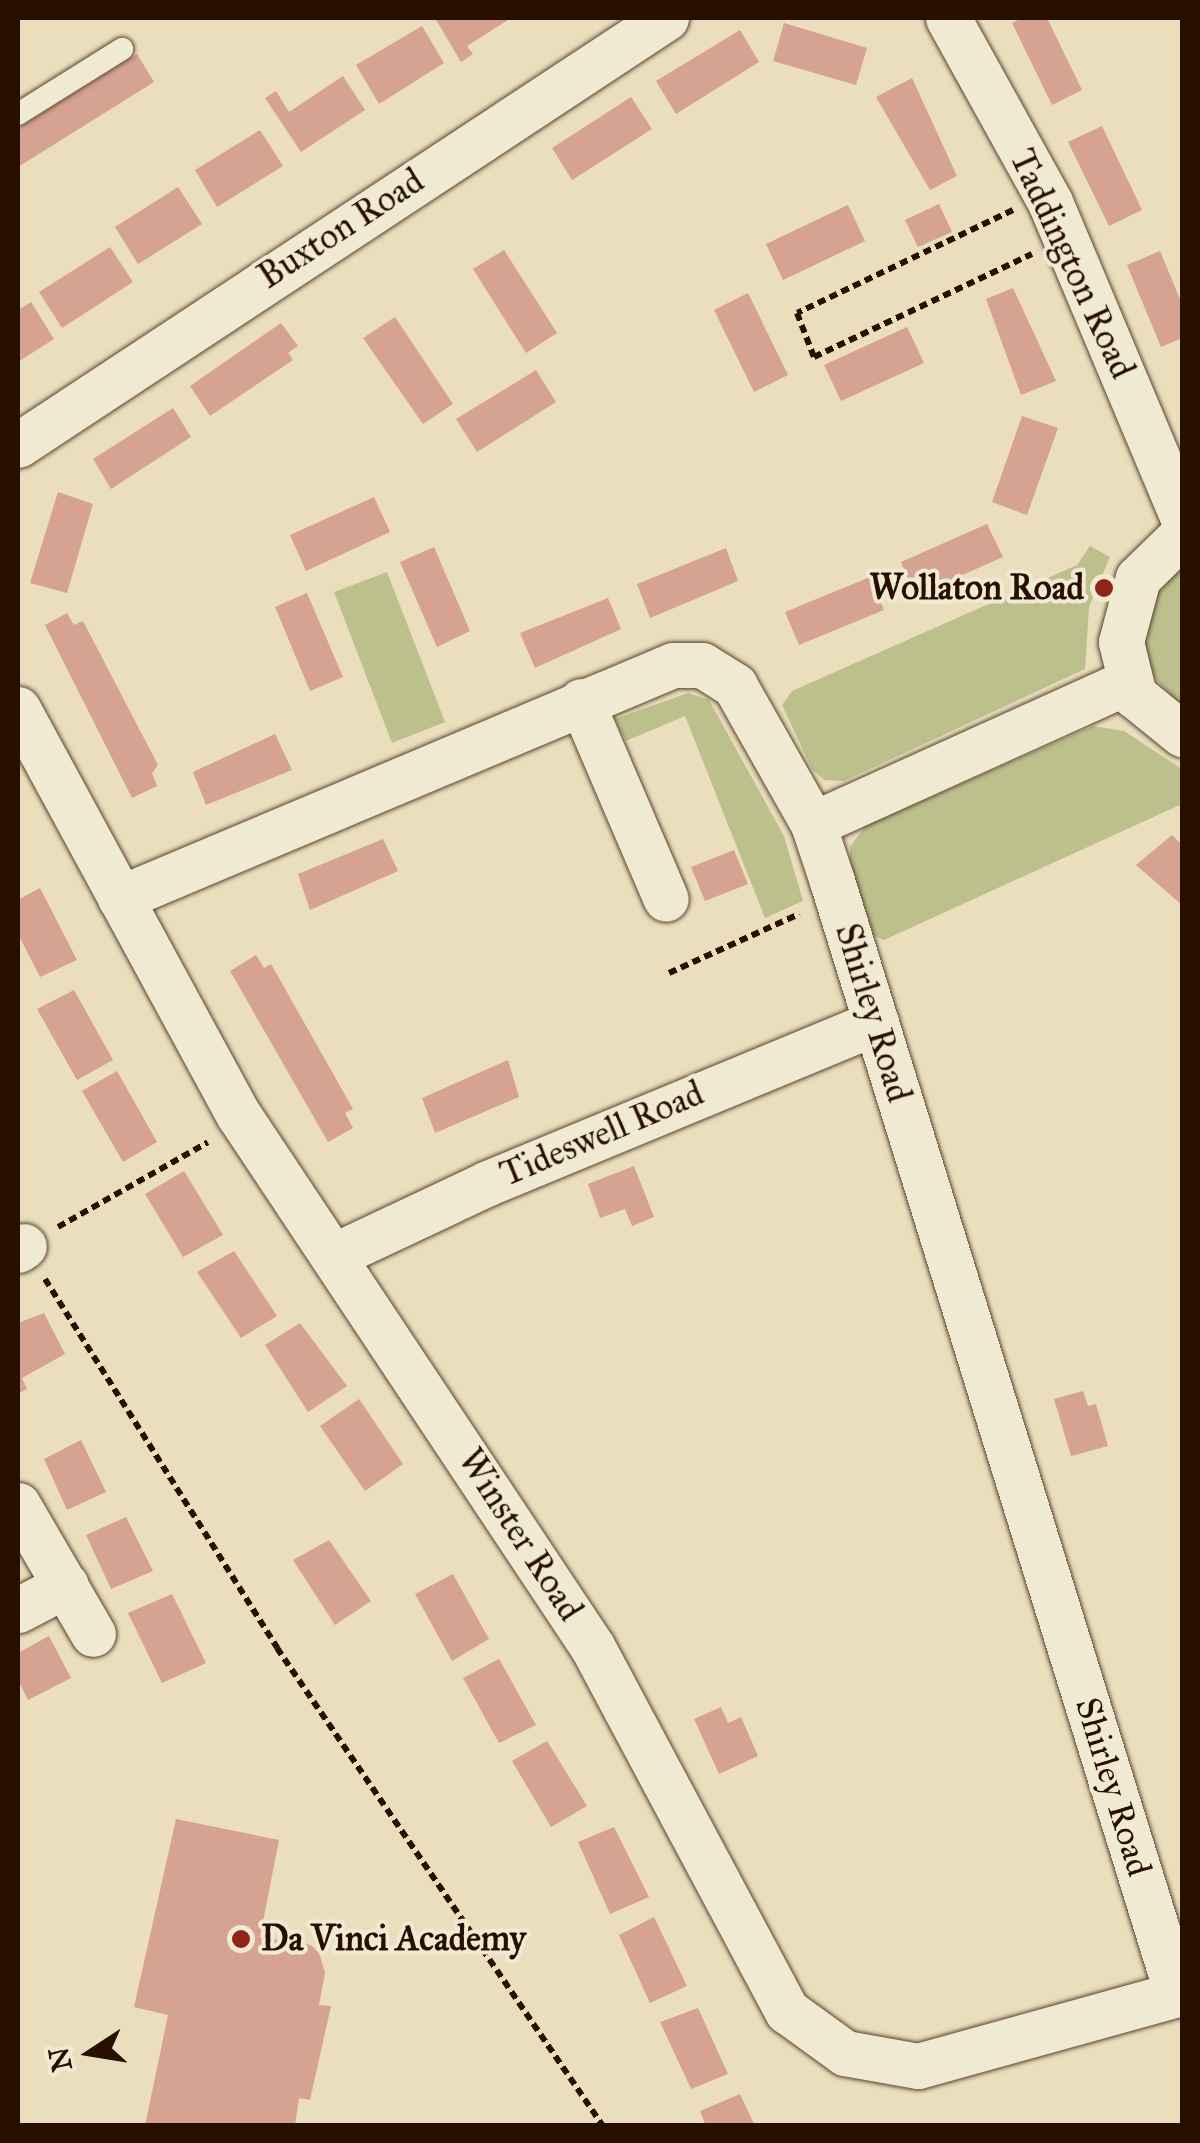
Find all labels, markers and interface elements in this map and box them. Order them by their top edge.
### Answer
street label: Taddington Road [1001,143,1143,385]
street label: Buxton Road [250,160,432,298]
place label: Wollaton Road [869,567,1084,609]
marker: Wollaton Road [1093,577,1115,599]
street label: Shirley Road [826,919,920,1107]
street label: Tideswell Road [494,1072,710,1196]
street label: Winster Road [449,1441,591,1629]
street label: Shirley Road [1066,1693,1160,1881]
place label: Da Vinci Academy [261,1918,526,1960]
marker: Da Vinci Academy [230,1928,252,1950]
north arrow [40,2003,140,2103]
text: N [41,2044,80,2075]

